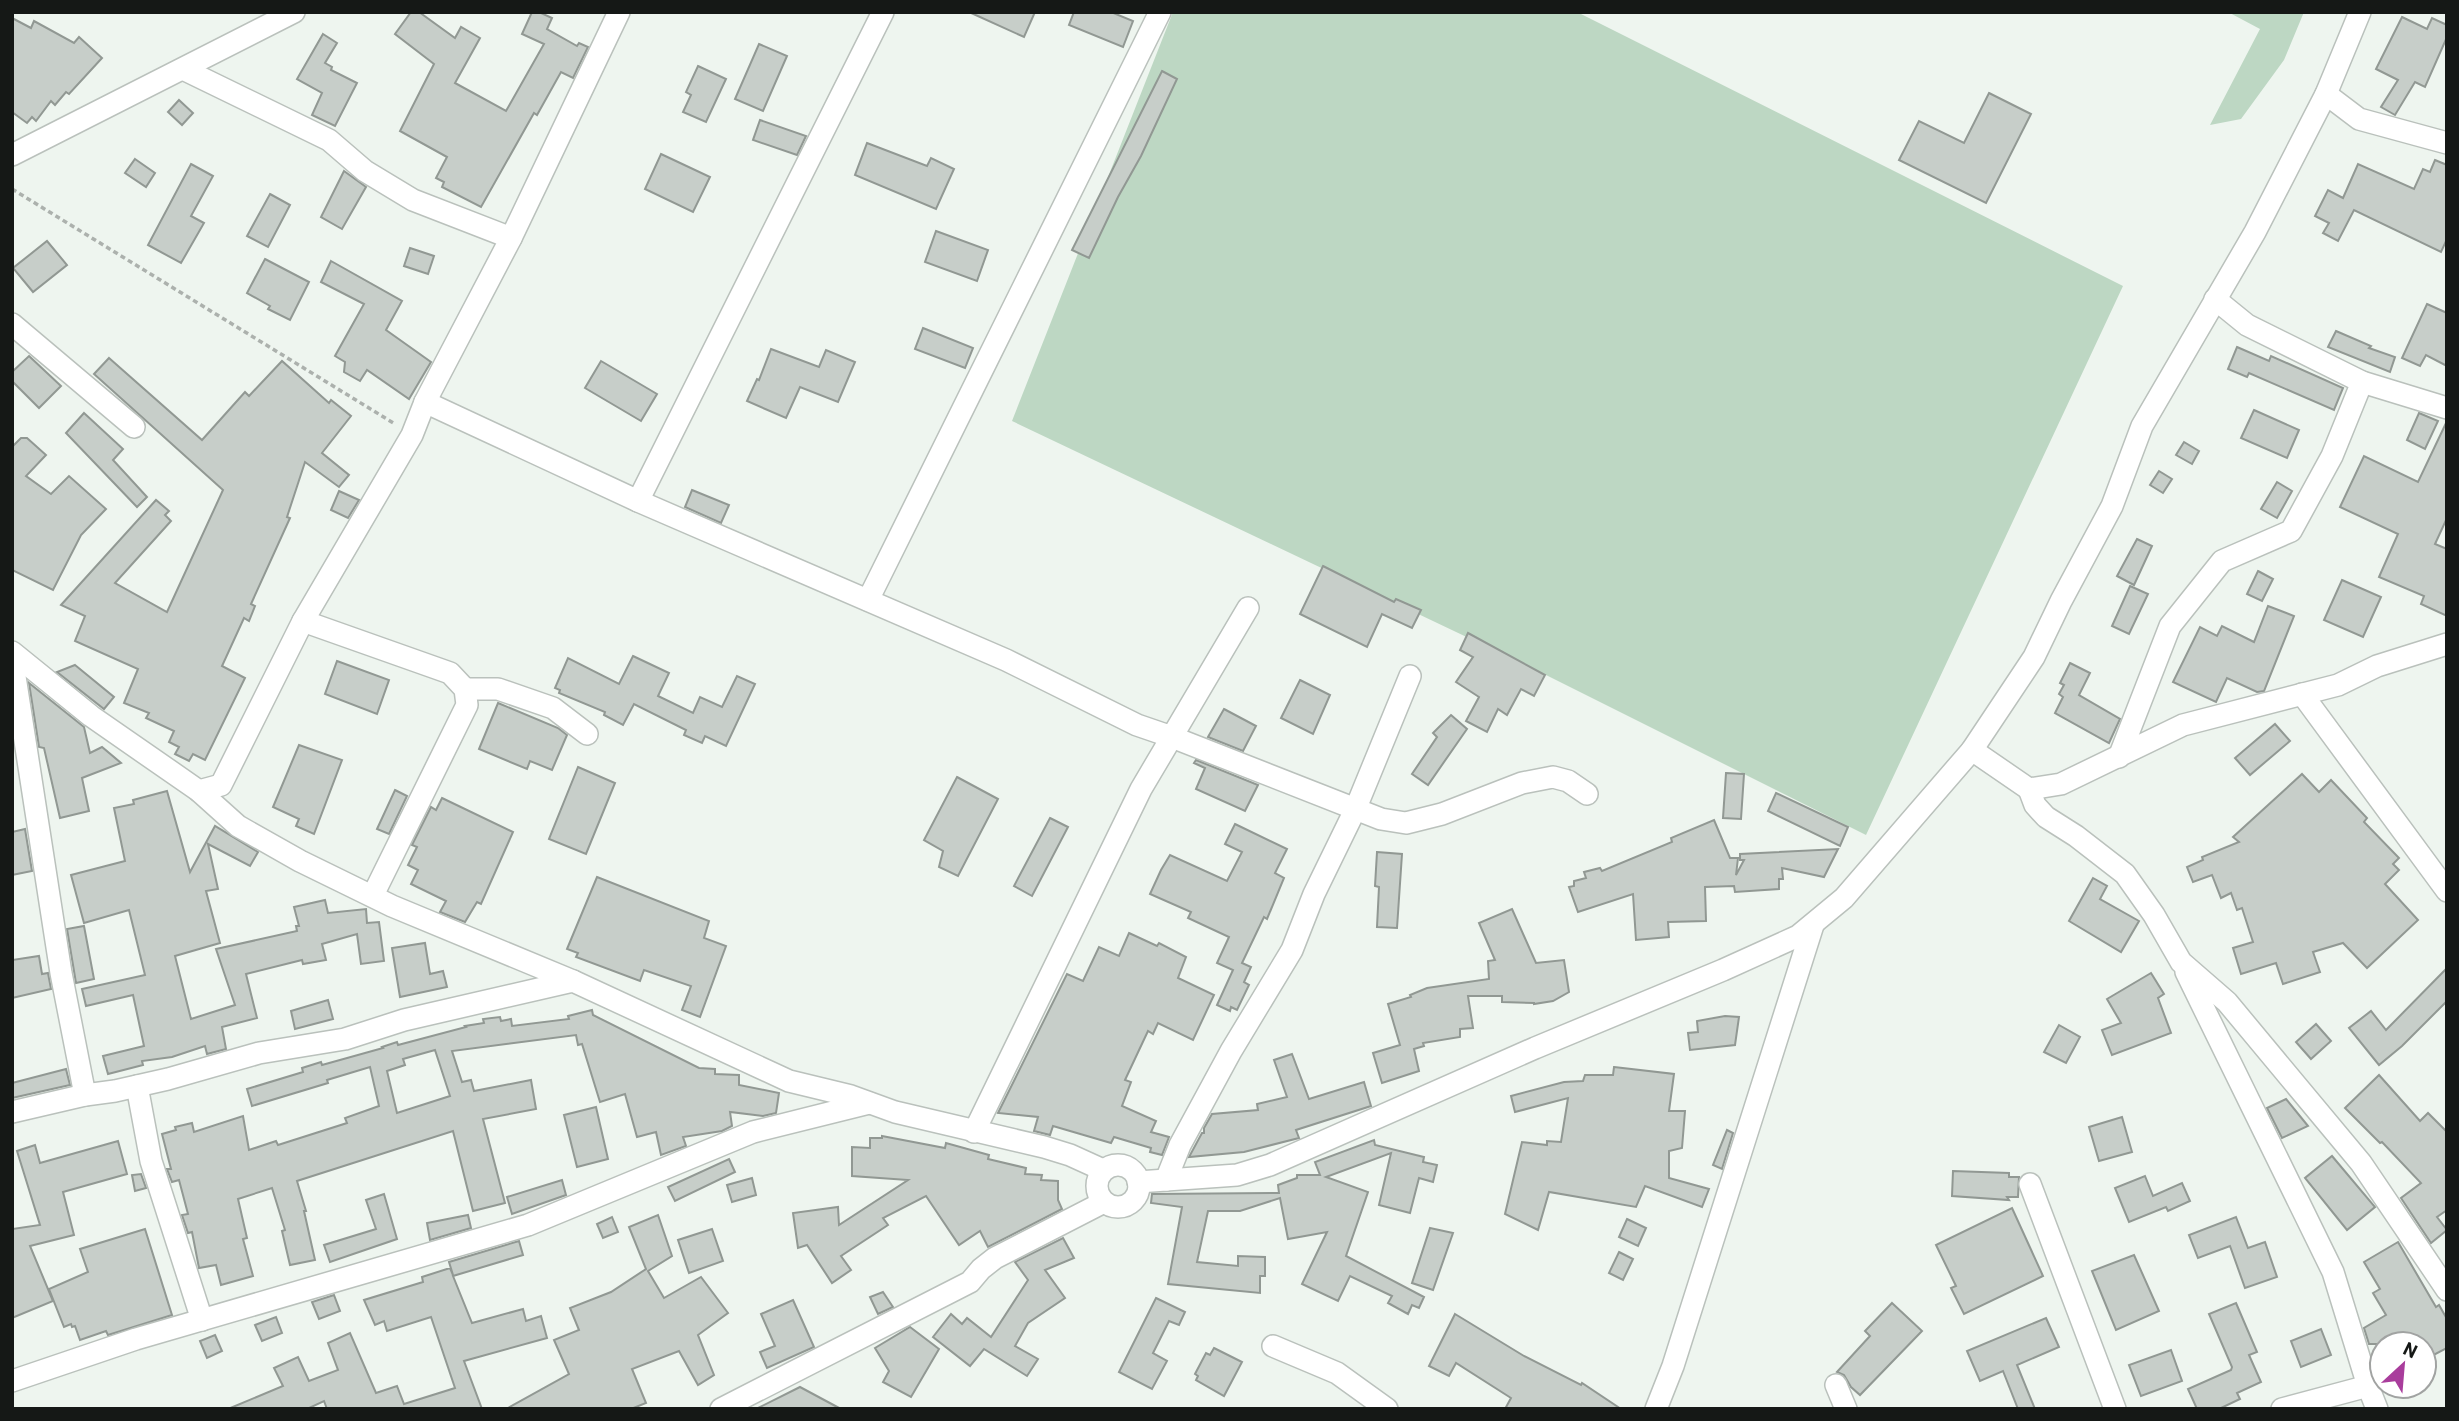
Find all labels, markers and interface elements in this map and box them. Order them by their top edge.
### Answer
north arrow [2368,1330,2438,1400]
text: N [2400,1336,2421,1362]

